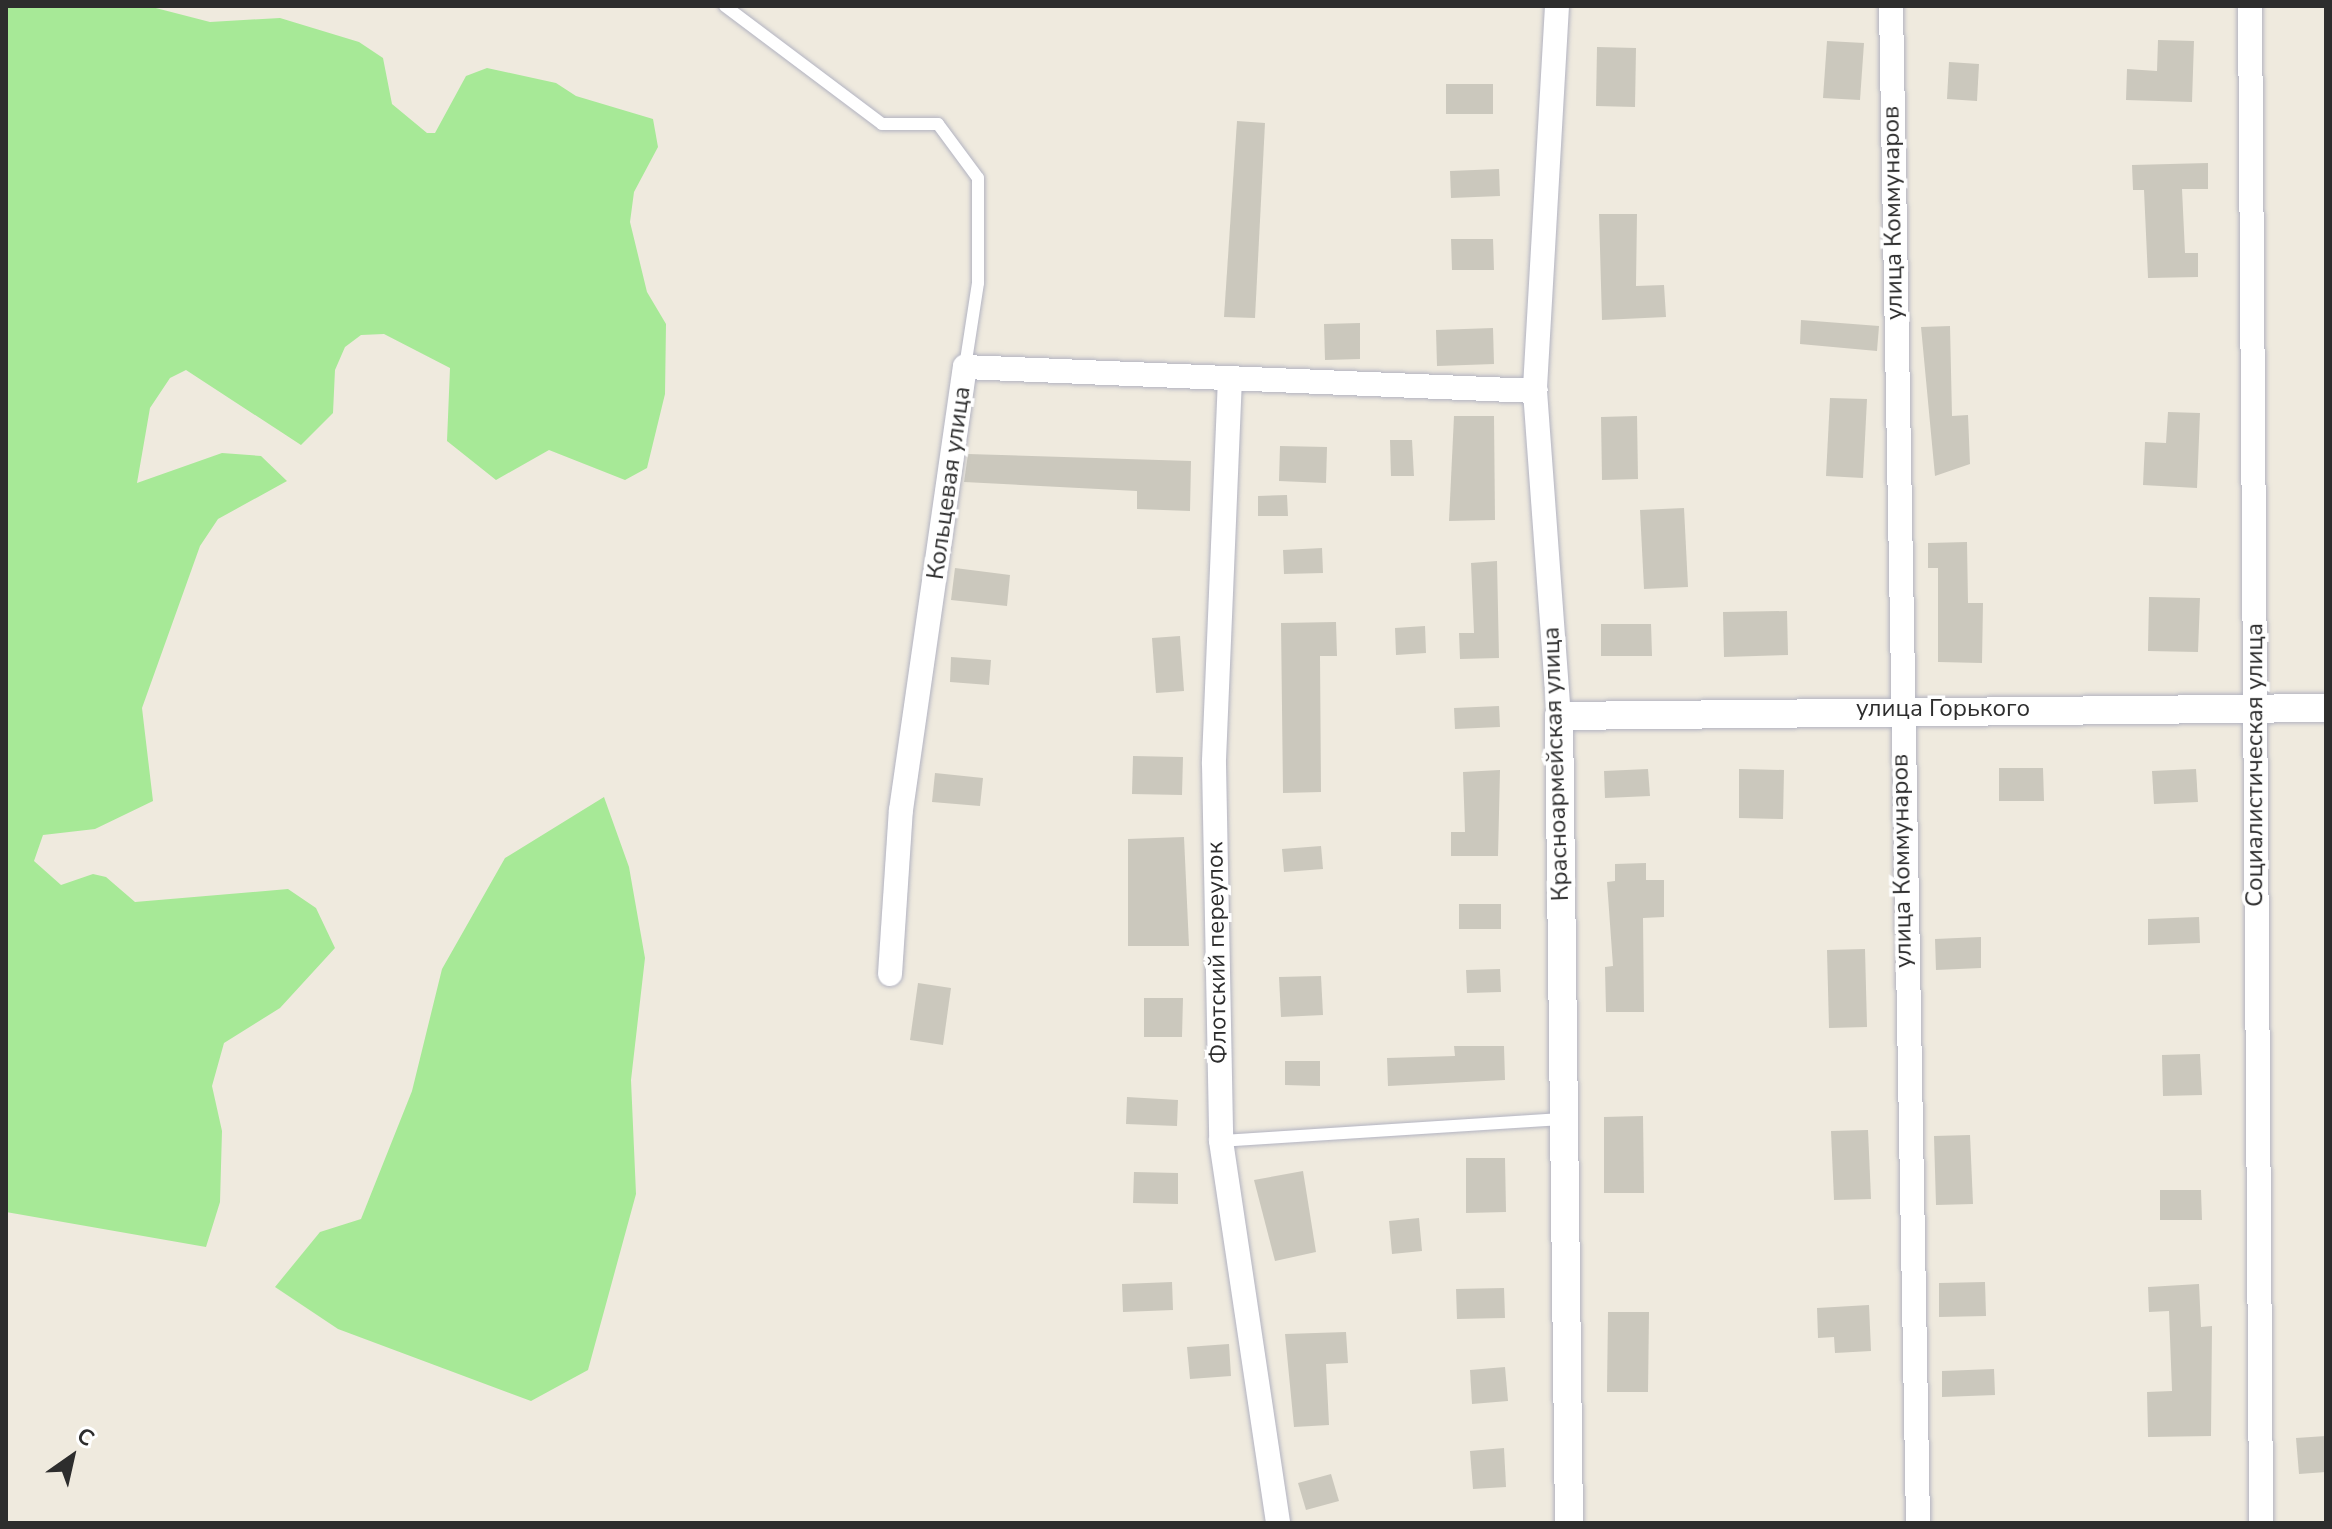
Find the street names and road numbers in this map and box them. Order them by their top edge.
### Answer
street label: улица Коммунаров [1877,106,1909,320]
street label: Кольцевая улица [921,385,977,581]
street label: Социалистическая улица [2241,623,2269,907]
street label: Красноармейская улица [1537,626,1575,902]
street label: улица Горького [1856,695,2030,723]
street label: улица Коммунаров [1886,754,1918,968]
street label: Флотский переулок [1201,842,1233,1064]

